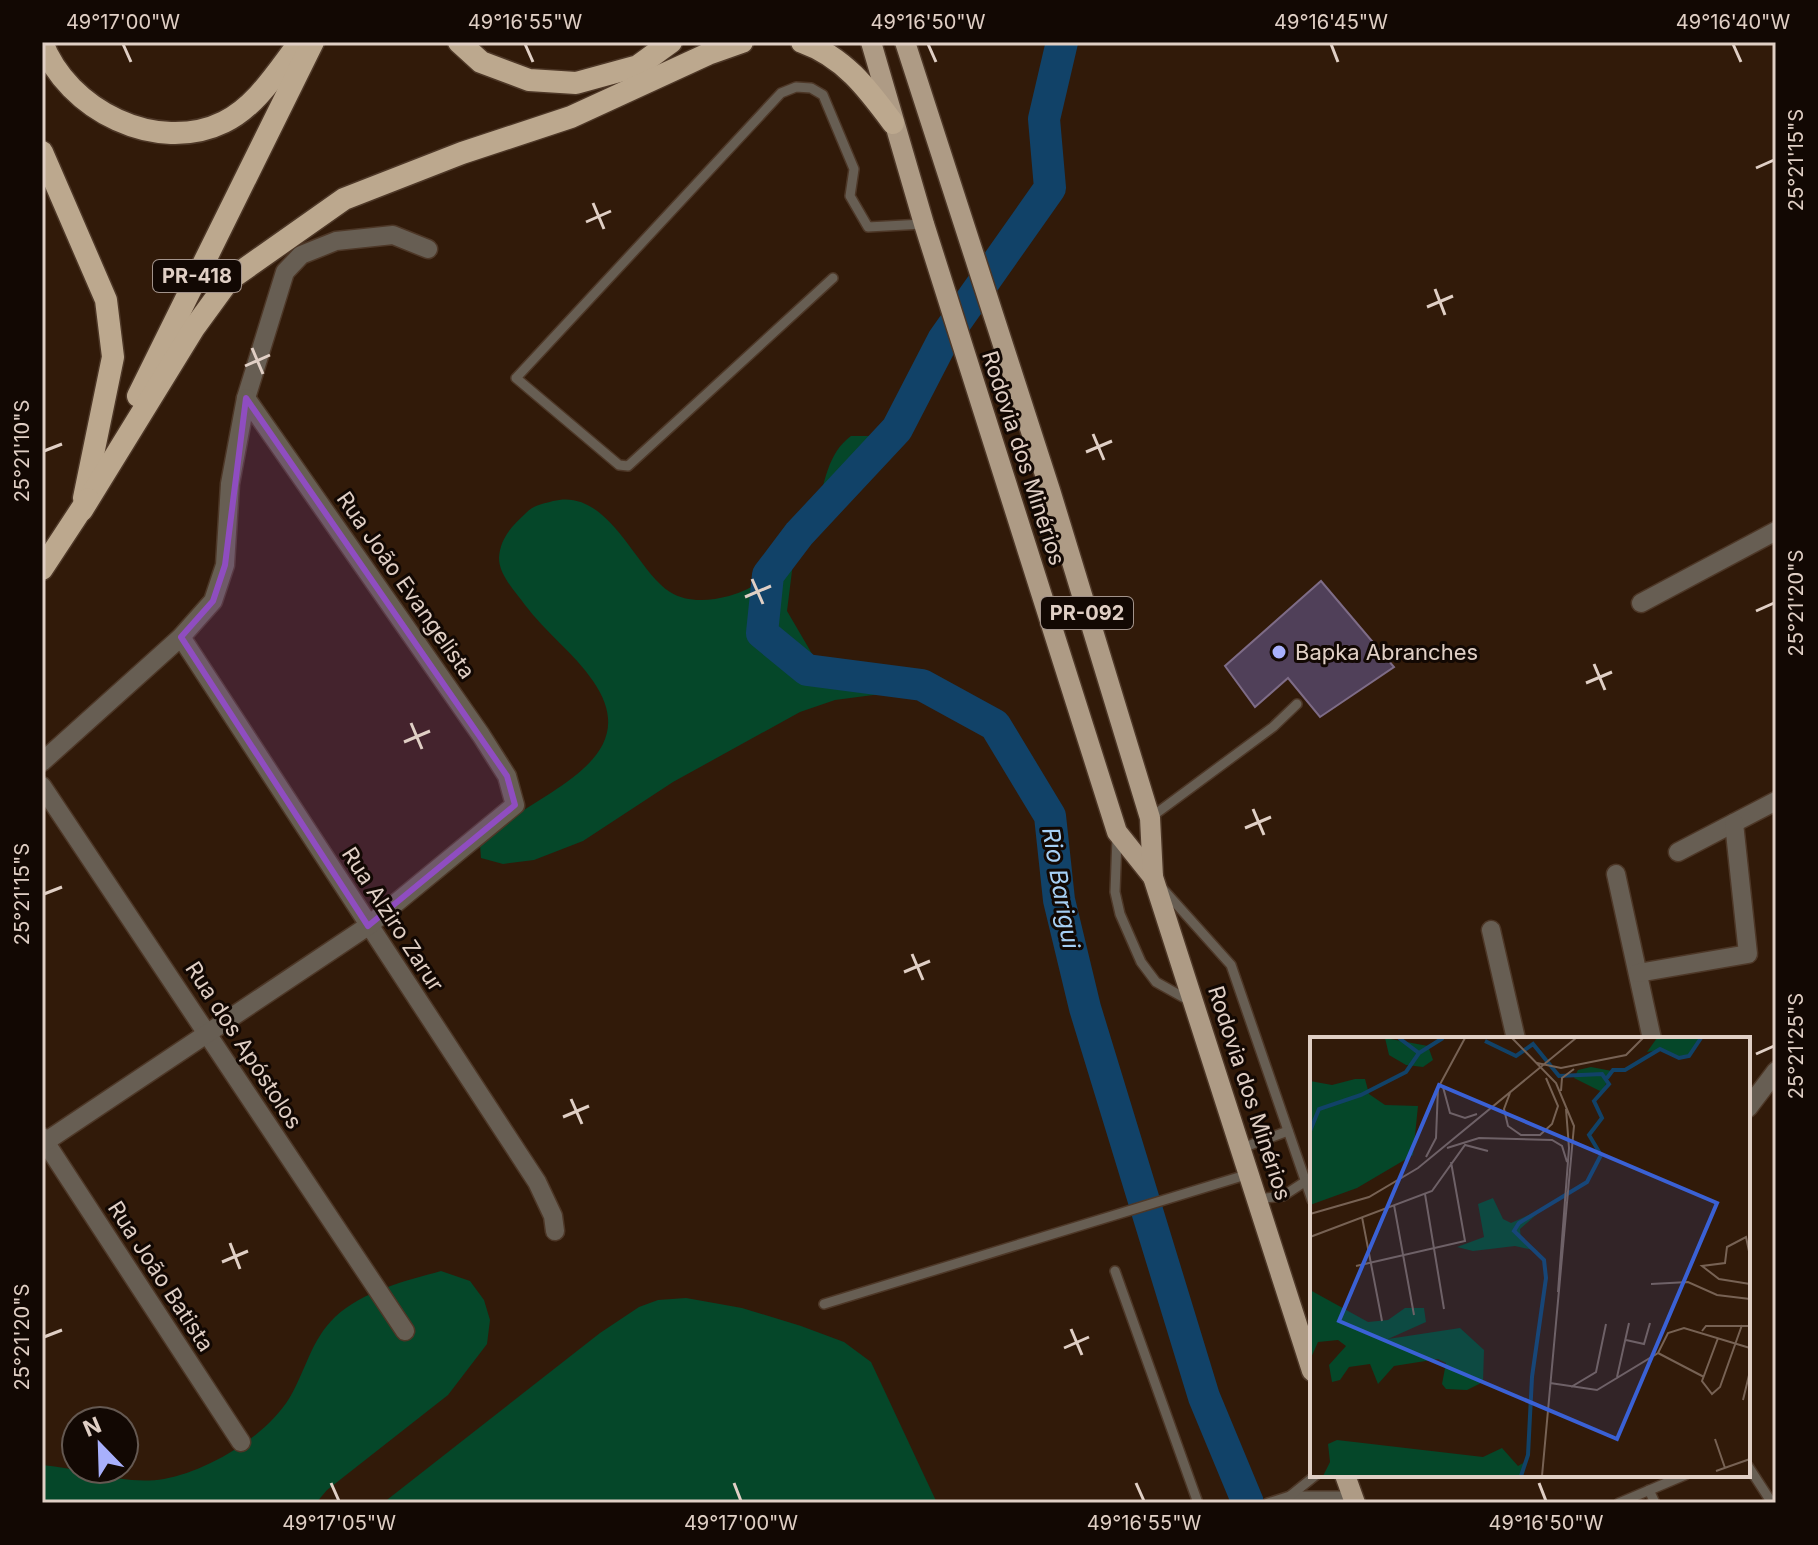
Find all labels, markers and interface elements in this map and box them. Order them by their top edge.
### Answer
text: 49°17'00"W [66,10,180,34]
text: 49°16'55"W [468,10,582,34]
text: 49°16'50"W [871,10,986,34]
text: 49°16'45"W [1274,10,1388,34]
text: 49°16'40"W [1676,10,1790,34]
text: 25°21'15"S [1784,109,1808,211]
road number: PR-418 [153,260,241,292]
street label: Rodovia dos Minérios [977,348,1071,568]
text: 25°21'10"S [10,400,34,502]
street label: Rua João Evangelista [332,486,480,684]
text: 25°21'20"S [1784,550,1808,656]
road number: PR-092 [1041,597,1133,629]
place label: Bapka Abranches [1295,639,1478,665]
marker: Bapka Abranches [1270,643,1288,661]
water label: Rio Barigui [1036,825,1086,952]
street label: Rua Alziro Zarur [337,842,449,996]
text: 25°21'15"S [10,843,34,945]
street label: Rua dos Apóstolos [180,957,308,1133]
street label: Rodovia dos Minérios [1203,983,1297,1203]
text: 25°21'25"S [1784,993,1808,1099]
inset map [1310,1037,1750,1477]
street label: Rua João Batista [103,1196,219,1356]
text: 25°21'20"S [10,1284,34,1390]
north arrow [60,1405,140,1485]
text: N [79,1411,105,1442]
text: 49°17'05"W [282,1511,396,1535]
text: 49°17'00"W [684,1511,798,1535]
text: 49°16'55"W [1087,1511,1201,1535]
text: 49°16'50"W [1489,1511,1604,1535]

